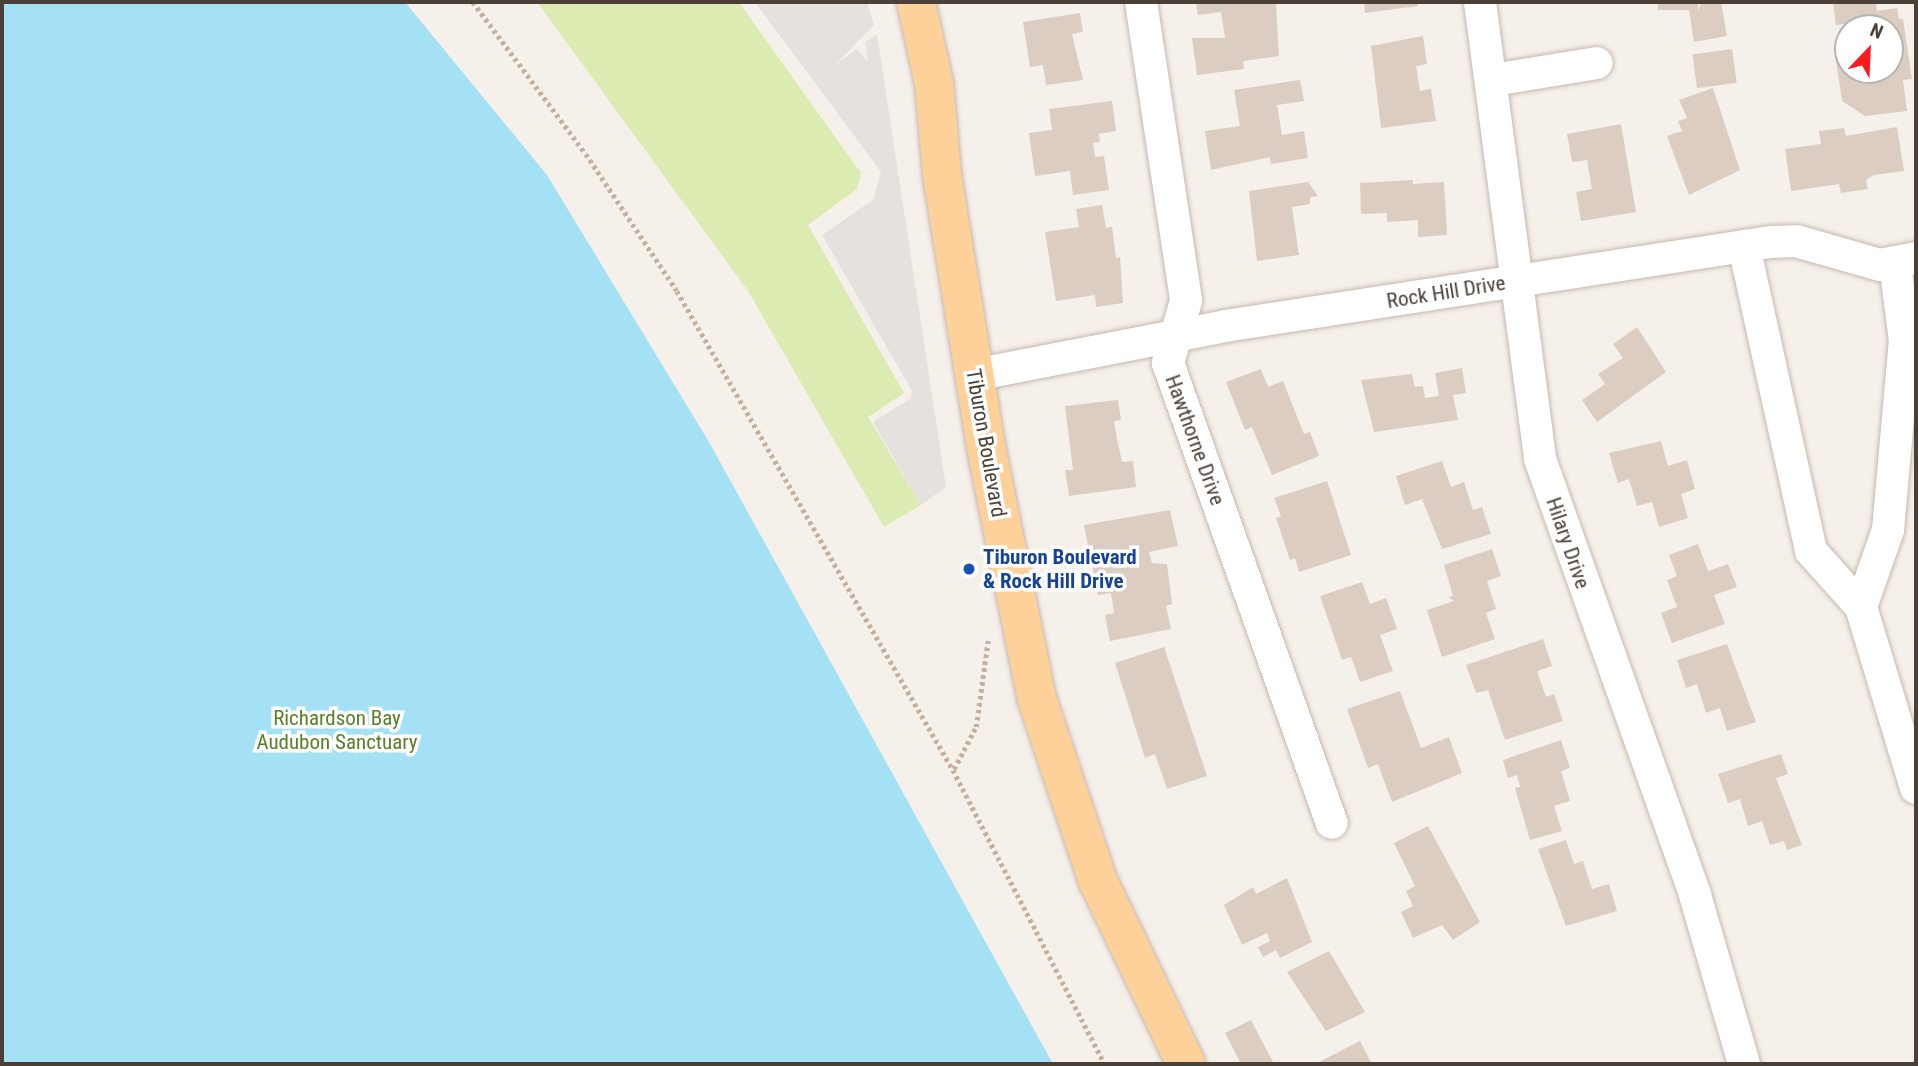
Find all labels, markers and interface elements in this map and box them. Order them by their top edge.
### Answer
north arrow [1834,14,1904,84]
text: N [1867,18,1886,44]
street label: Rock Hill Drive [1385,270,1507,314]
street label: Tiburon Boulevard [961,367,1011,519]
street label: Hawthorne Drive [1160,371,1230,509]
street label: Hilary Drive [1541,494,1595,592]
place label: Tiburon Boulevard & Rock Hill Drive [983,544,1137,594]
marker: Tiburon Boulevard & Rock Hill Drive [961,561,977,577]
park label: Richardson Bay Audubon Sanctuary [256,705,418,755]

